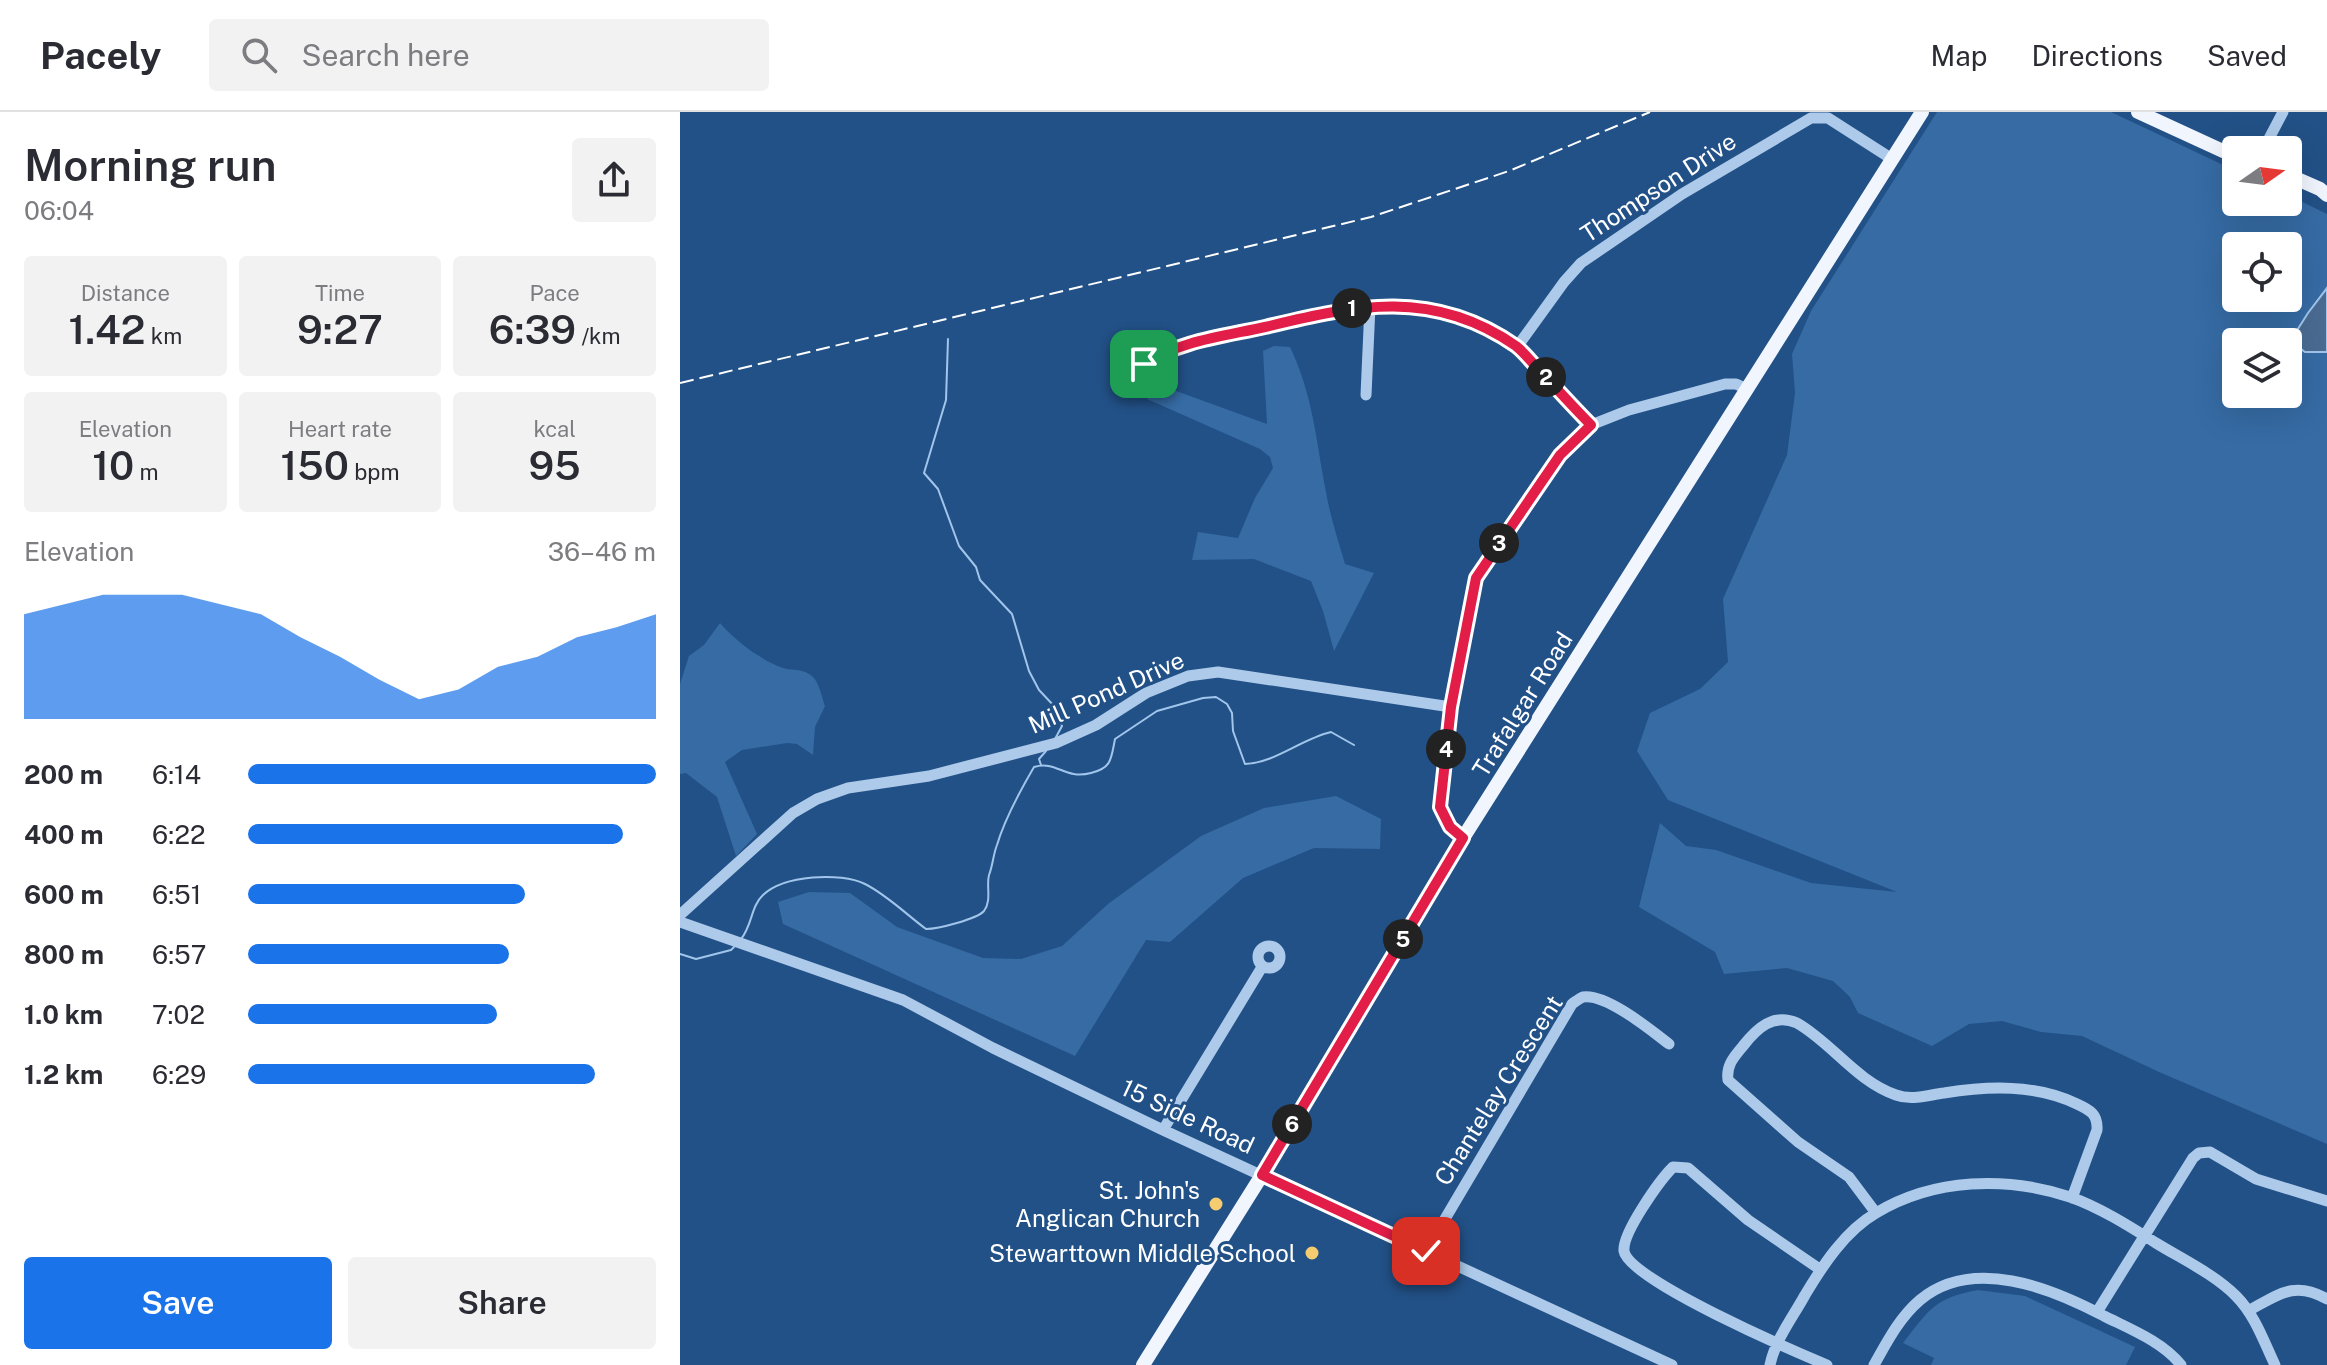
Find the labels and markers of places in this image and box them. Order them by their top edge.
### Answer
pin: 1 [1332,288,1372,328]
pin [1110,330,1178,398]
pin: 2 [1526,357,1566,397]
pin: 3 [1479,523,1519,563]
pin: 4 [1426,729,1466,769]
pin: 5 [1383,919,1423,959]
pin: 6 [1272,1104,1312,1144]
place label: St. John's Anglican Church [1015,1176,1200,1232]
marker: St. John's Anglican Church [1207,1195,1225,1213]
pin [1392,1217,1460,1285]
place label: Stewarttown Middle School [989,1239,1296,1267]
marker: Stewarttown Middle School [1303,1244,1321,1262]

